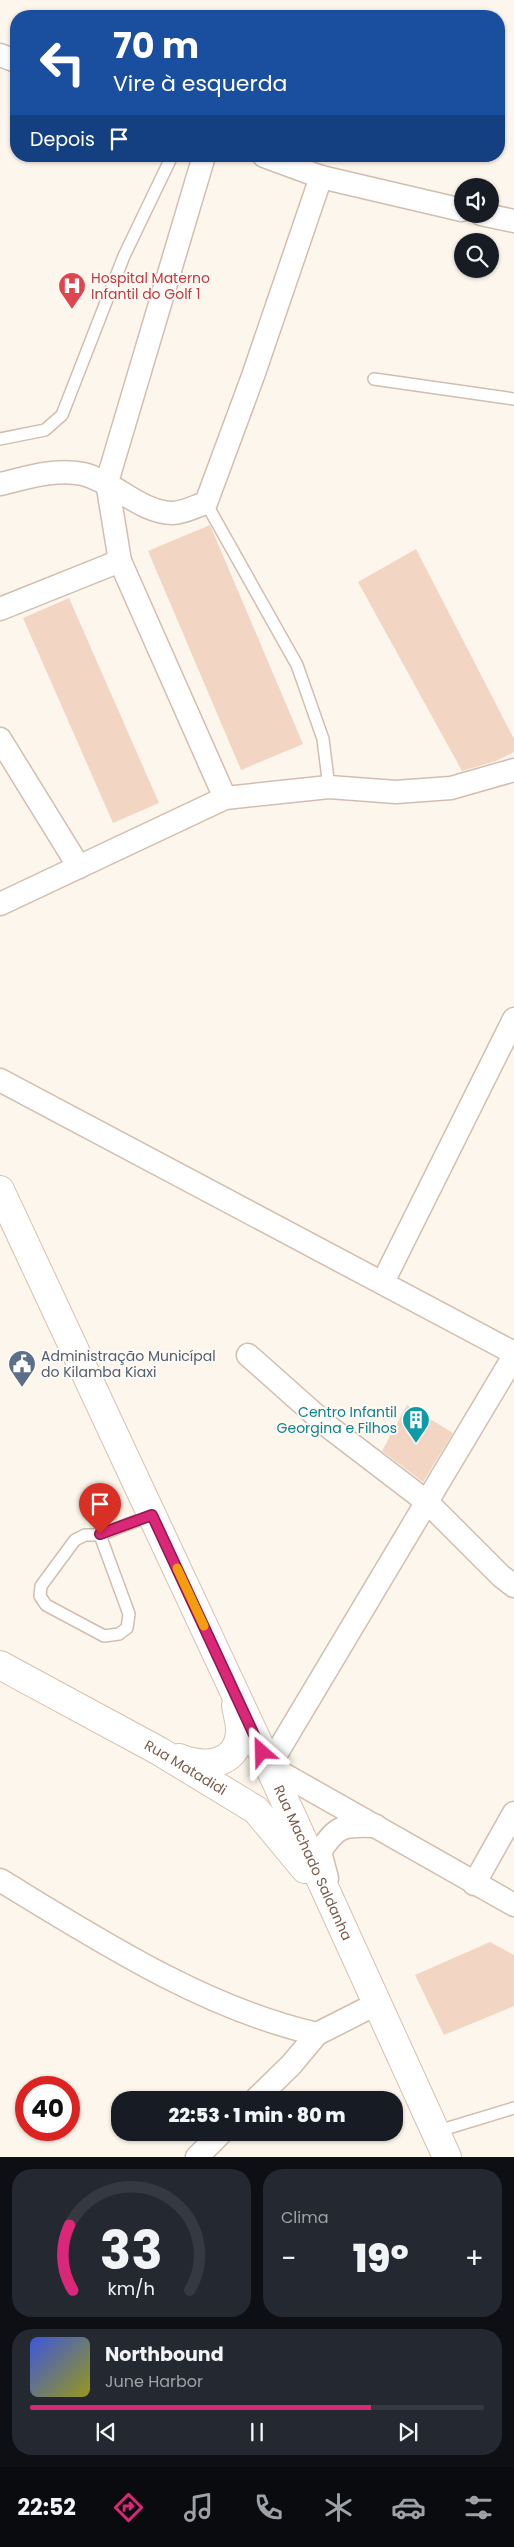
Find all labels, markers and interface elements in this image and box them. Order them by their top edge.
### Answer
text: 70 m [113,21,199,70]
icon: left [30,30,95,95]
text: Vire à esquerda [113,68,287,99]
icon: arrive [105,125,133,153]
text: Depois [30,126,95,153]
map controls [454,178,499,278]
button: sound [454,178,499,223]
button: search [454,233,499,278]
place label: Hospital Materno Infantil do Golf 1 [91,268,210,304]
hospital icon: Hospital Materno Infantil do Golf 1 [57,271,87,310]
place label: Administração Municípal do Kilamba Kiaxi [41,1346,216,1382]
public building icon: Administração Municípal do Kilamba Kiaxi [7,1349,37,1388]
place label: Centro Infantil Georgina e Filhos [277,1402,397,1438]
building icon: Centro Infantil Georgina e Filhos [401,1405,431,1444]
pin [79,1483,121,1534]
icon: arrive [86,1490,114,1518]
position arrow [235,1725,287,1777]
street label: Rua Matadidi [141,1735,230,1800]
street label: Rua Machado Saldanha [269,1782,357,1944]
speed limit sign: 40 [15,2076,80,2141]
text: 22:53 · 1 min · 80 m [168,2102,346,2129]
text: Clima [281,2206,329,2229]
text: 33 [100,2214,163,2287]
text: 19° [353,2232,409,2285]
text: − [281,2239,296,2278]
text: + [465,2239,484,2278]
text: km/h [108,2276,155,2301]
text: Northbound [105,2341,224,2368]
text: June Harbor [105,2370,203,2393]
icon: previous [92,2418,120,2446]
icon: pause [243,2418,271,2446]
icon: next [394,2418,422,2446]
icon: directions [111,2490,146,2525]
icon: music [181,2490,216,2525]
icon: phone [251,2490,286,2525]
icon: climate [321,2490,356,2525]
icon: car [391,2490,426,2525]
icon: filters [461,2490,496,2525]
text: 22:52 [18,2492,76,2523]

